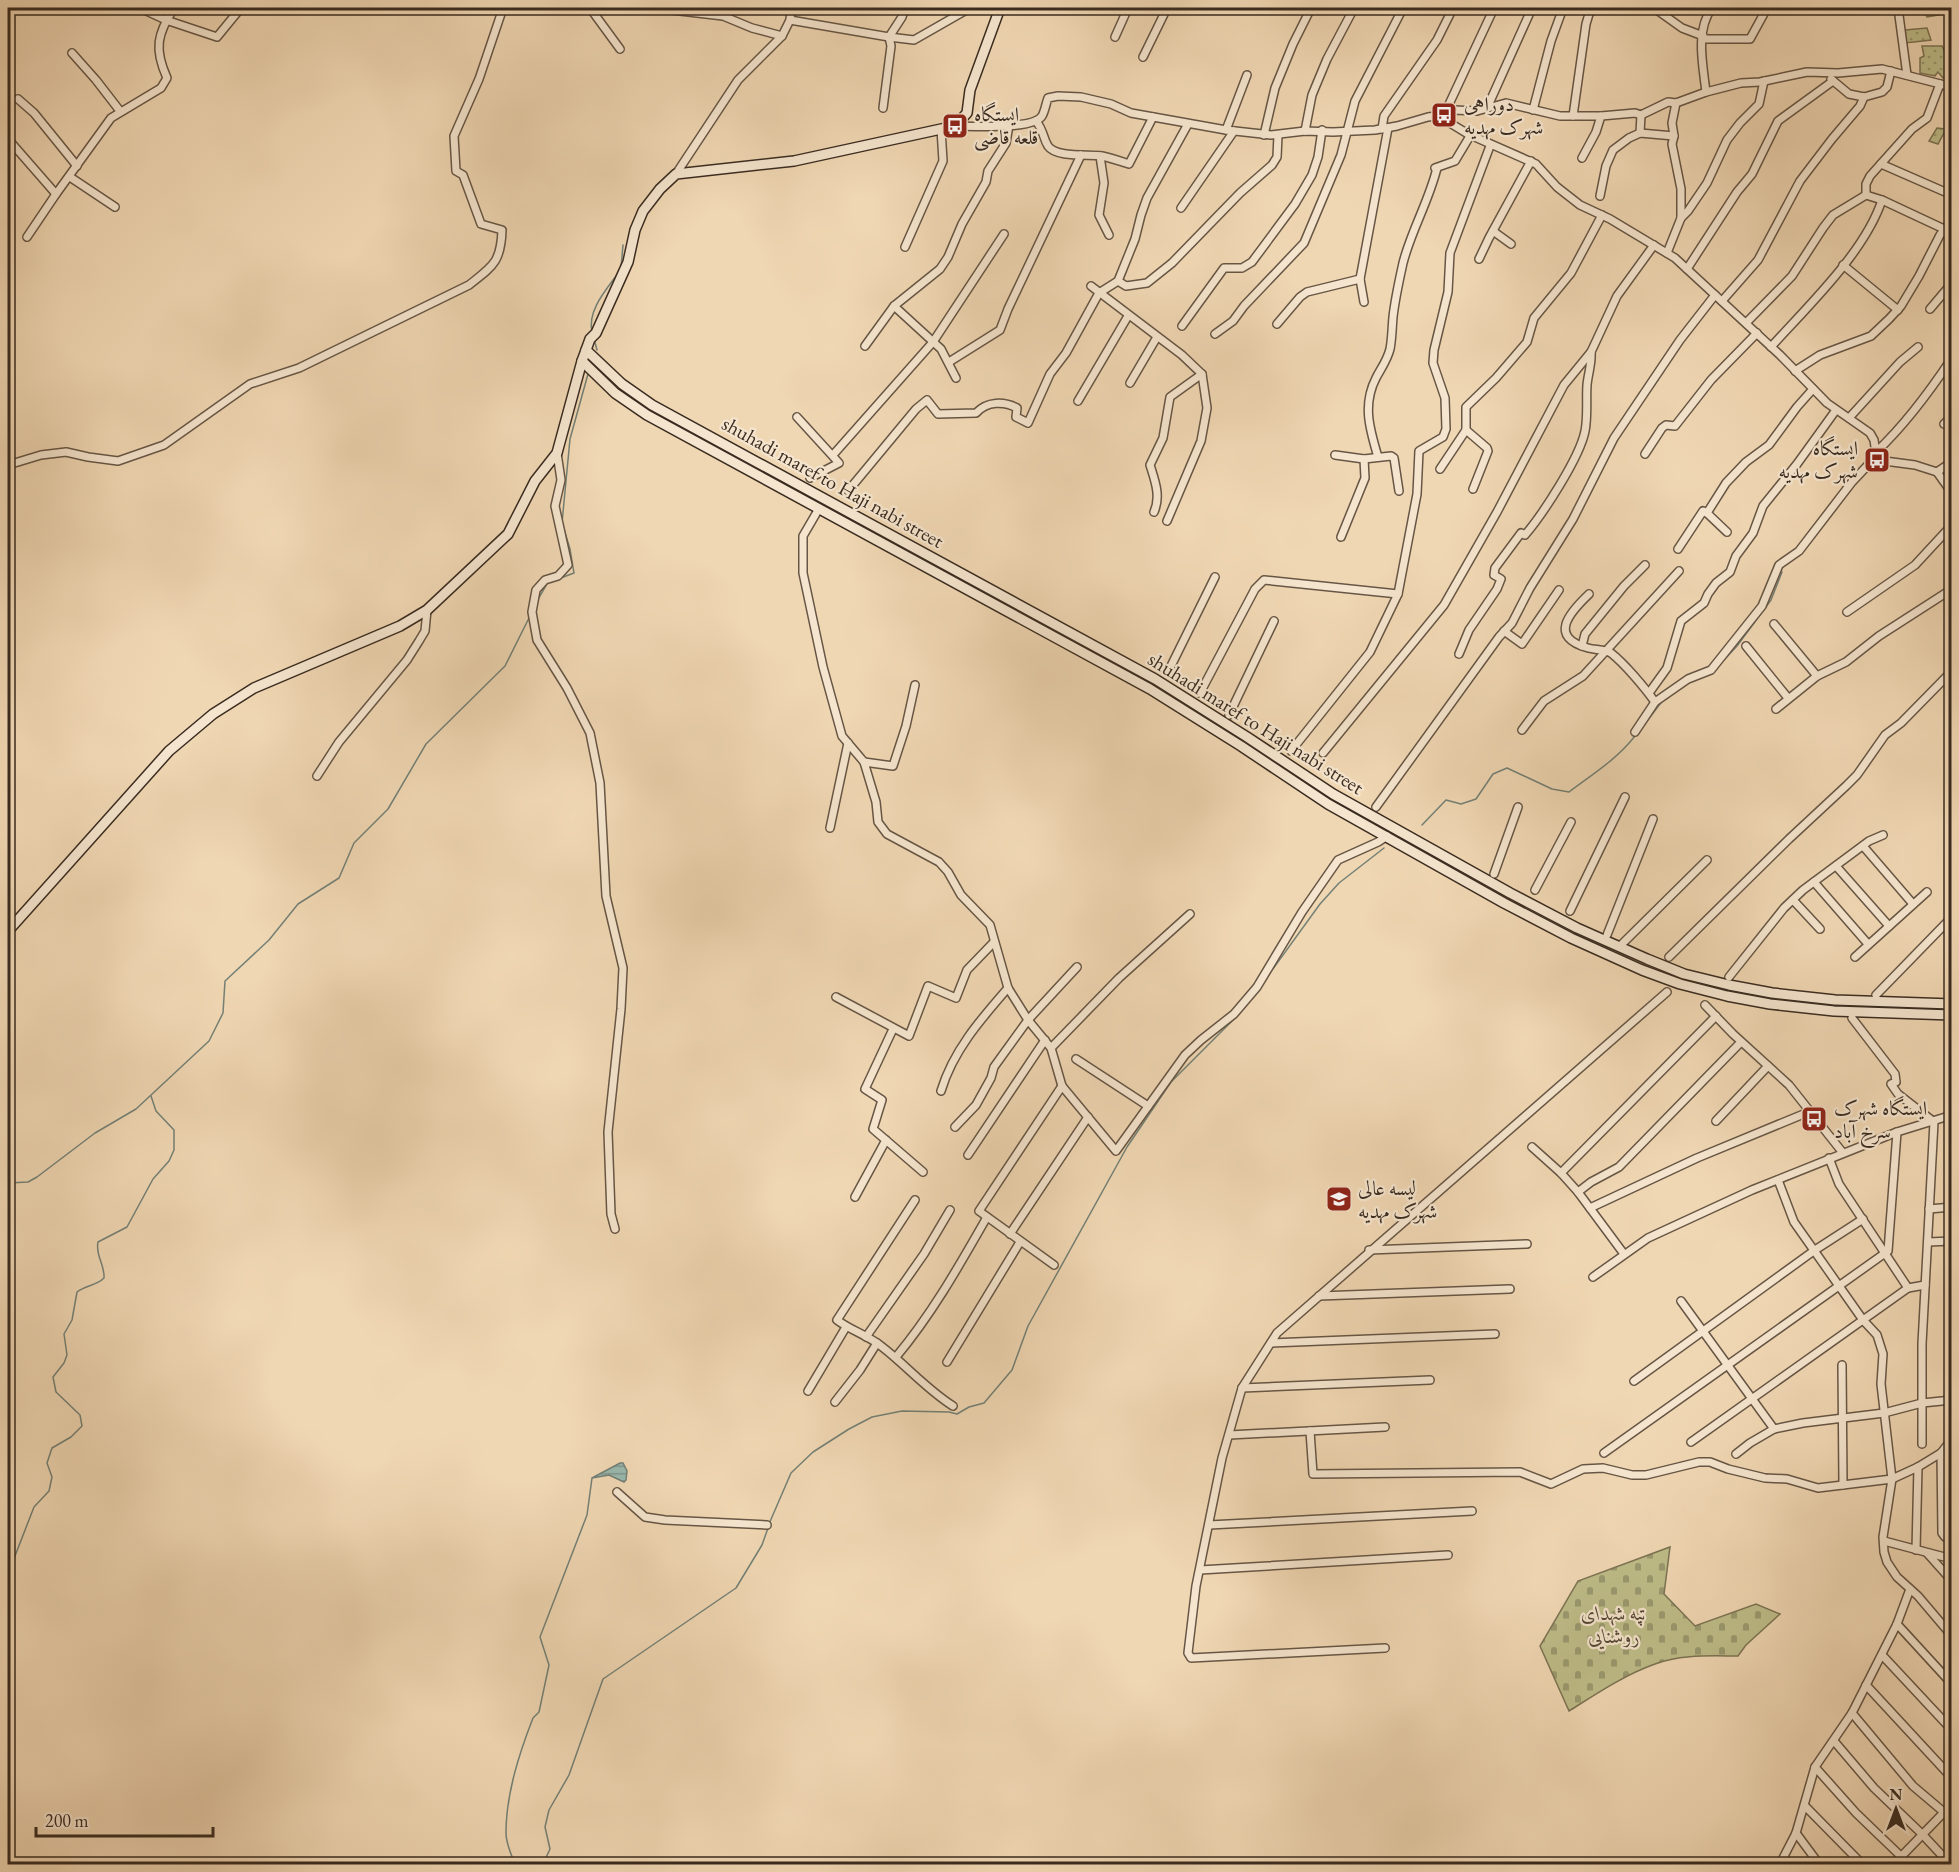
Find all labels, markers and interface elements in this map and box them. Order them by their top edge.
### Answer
place label: دوراهی شهرک مهدیه [1464,91,1543,140]
bus stop icon: دوراهی شهرک مهدیه [1429,100,1459,130]
place label: ایستگاه قلعه قاضی [974,101,1038,152]
bus stop icon: ایستگاه قلعه قاضی [940,111,970,141]
street label: shuhadi maref to Haji nabi street [718,410,949,554]
place label: ایستگاه شهرک مهدیه [1779,435,1858,484]
bus stop icon: ایستگاه شهرک مهدیه [1862,445,1892,475]
street label: shuhadi maref to Haji nabi street [1143,646,1369,800]
place label: ایستگاه شهرک سرخ آباد [1834,1095,1927,1149]
bus stop icon: ایستگاه شهرک سرخ آباد [1799,1104,1829,1134]
place label: لیسه عالی شهرک مهدیه [1358,1175,1437,1224]
school or university icon: لیسه عالی شهرک مهدیه [1324,1184,1354,1214]
park label: تپه شهدای روشنایی [1581,1600,1647,1650]
north arrow [1866,1779,1926,1839]
text: N [1890,1784,1903,1805]
scale bar [36,1800,213,1838]
text: 200 m [45,1809,89,1832]

